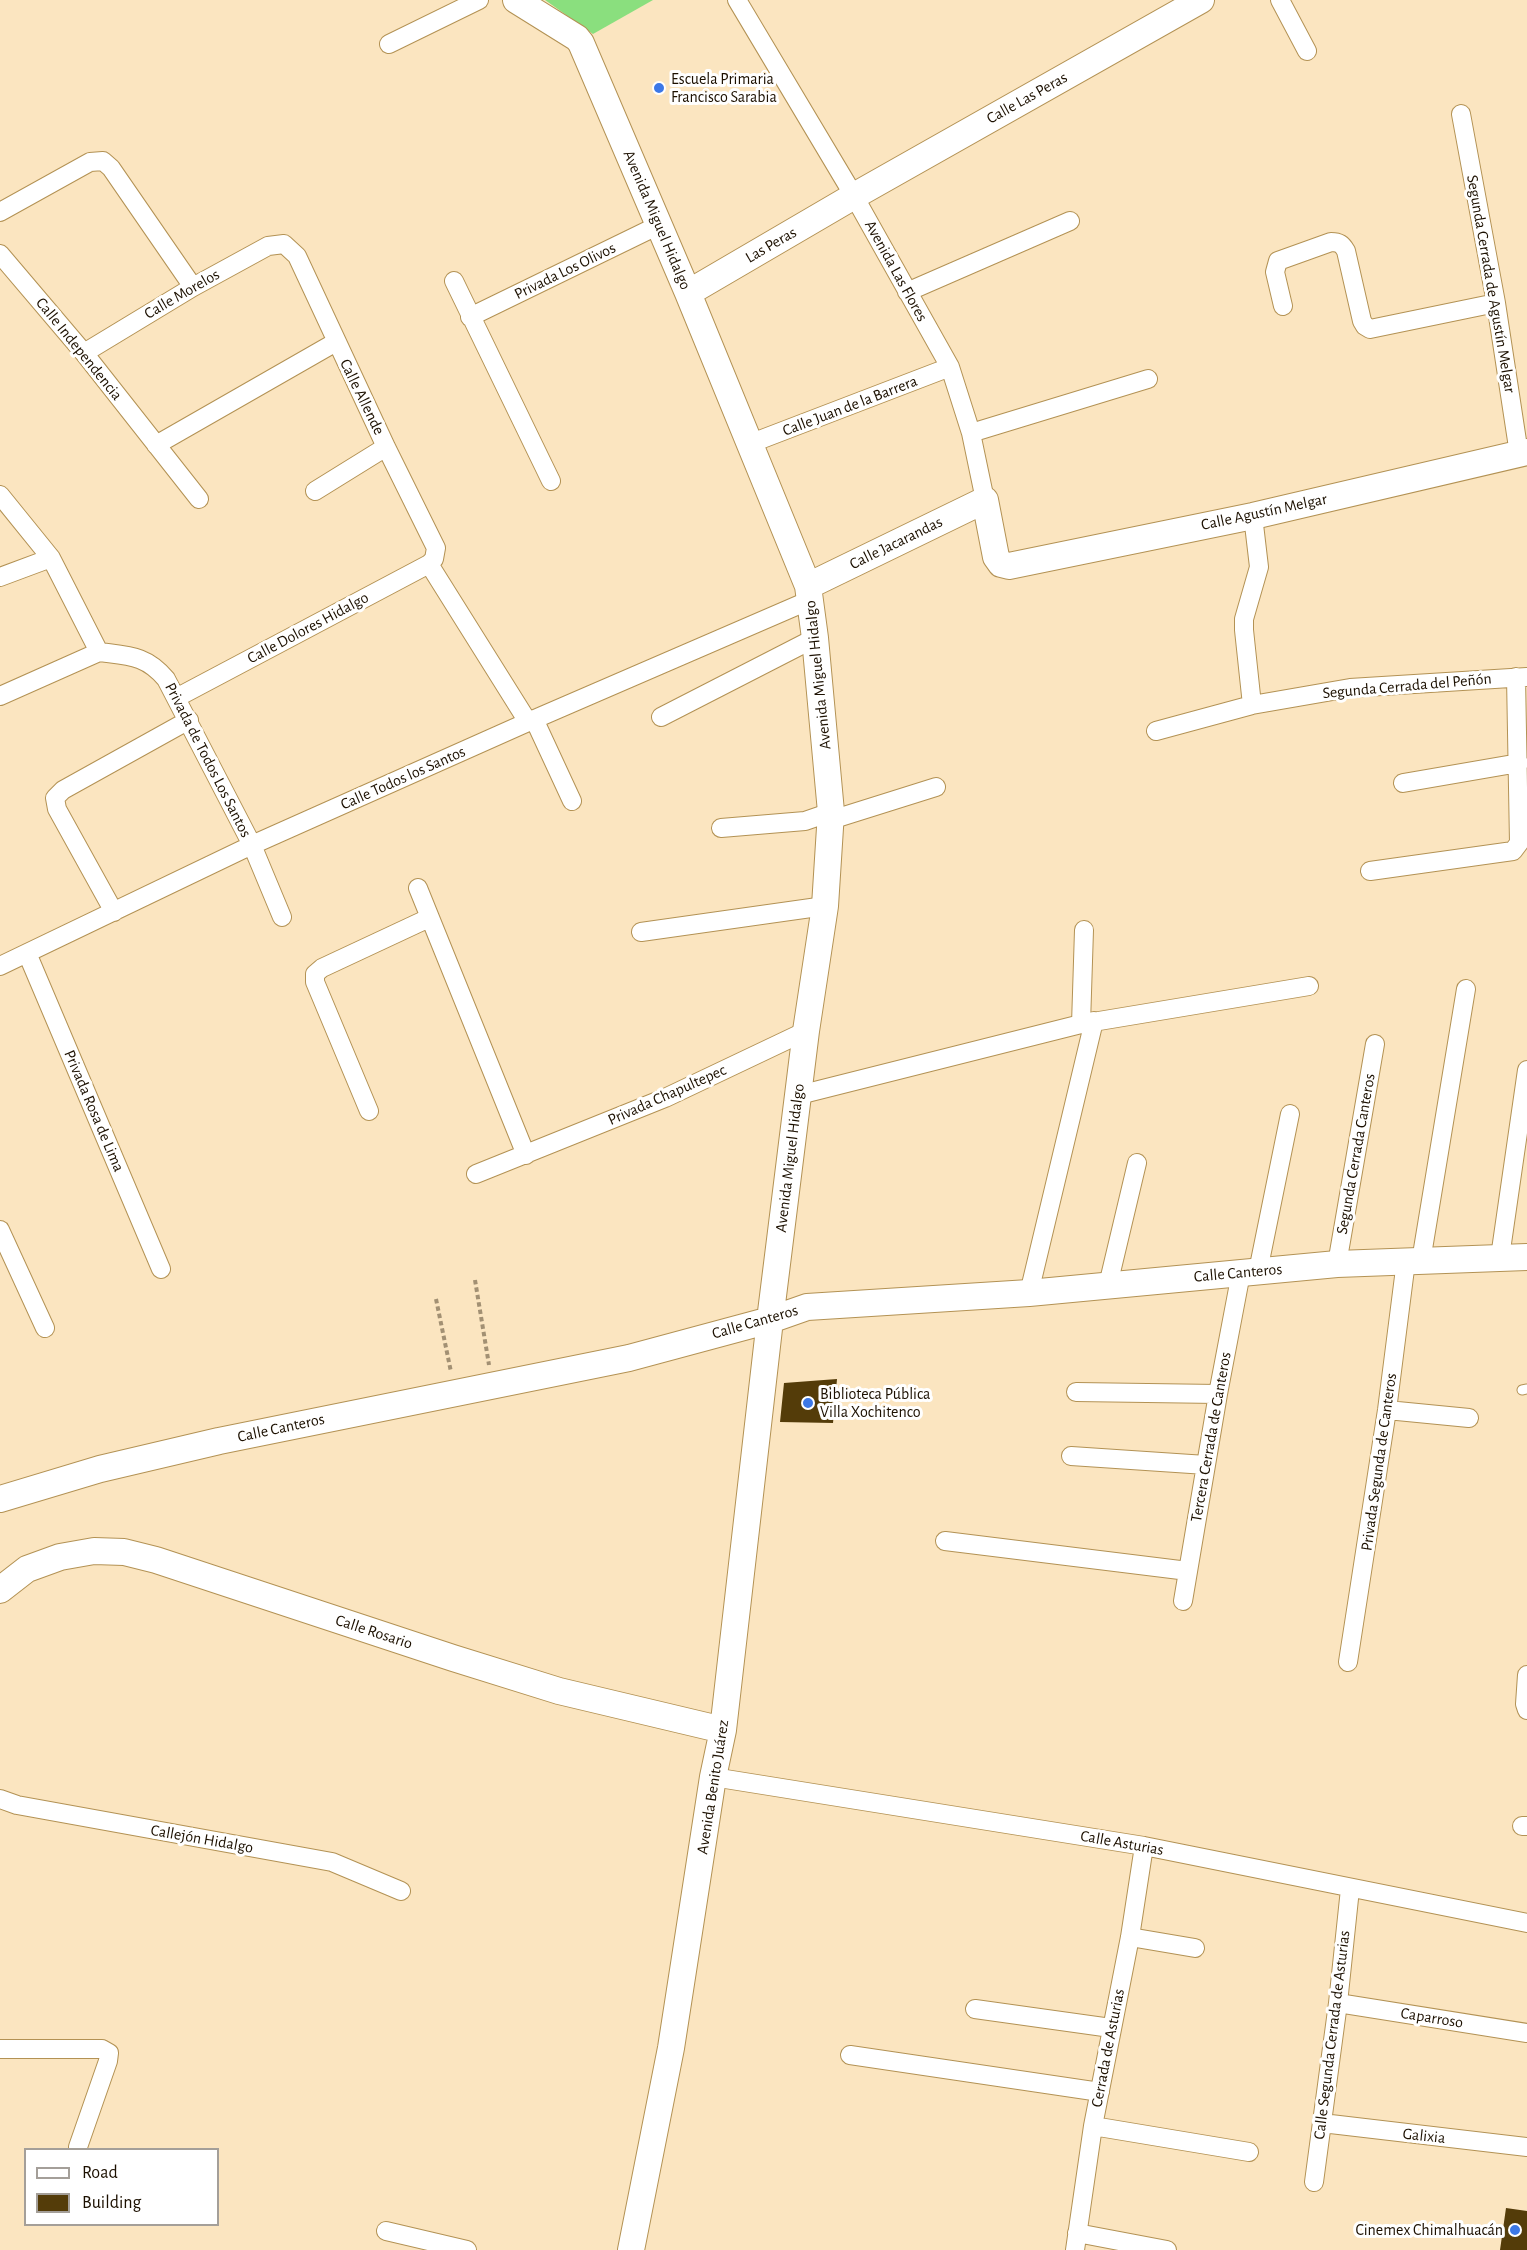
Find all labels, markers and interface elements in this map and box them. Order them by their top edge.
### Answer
street label: Calle Las Peras [983,68,1071,128]
place label: Escuela Primaria Francisco Sarabia [671,69,777,107]
marker: Escuela Primaria Francisco Sarabia [652,81,666,95]
street label: Avenida Miguel Hidalgo [619,147,695,293]
street label: Segunda Cerrada de Agustín Melgar [1462,174,1520,394]
street label: Avenida Las Flores [860,217,932,325]
street label: Las Peras [742,223,800,267]
street label: Privada Los Olivos [511,238,619,304]
street label: Calle Morelos [141,265,223,323]
street label: Calle Independencia [32,294,126,404]
street label: Calle Allende [335,356,389,438]
street label: Calle Juan de la Barrera [780,371,920,441]
street label: Calle Agustín Melgar [1199,489,1329,535]
street label: Calle Jacarandas [846,512,946,574]
street label: Calle Dolores Hidalgo [244,588,372,668]
street label: Avenida Miguel Hidalgo [801,600,835,750]
street label: Segunda Cerrada del Peñón [1322,669,1492,703]
street label: Privada de Todos Los Santos [161,679,255,841]
street label: Calle Todos los Santos [338,742,468,814]
street label: Privada Rosa de Lima [60,1047,128,1175]
street label: Privada Chapultepec [605,1060,729,1130]
street label: Segunda Cerrada Canteros [1332,1072,1380,1236]
street label: Avenida Miguel Hidalgo [771,1082,809,1234]
street label: Calle Canteros [1193,1260,1283,1286]
street label: Calle Canteros [710,1301,800,1343]
street label: Tercera Cerrada de Canteros [1187,1350,1235,1524]
street label: Privada Segunda de Canteros [1357,1372,1401,1552]
place label: Biblioteca Pública Villa Xochitenco [820,1384,930,1422]
marker: Biblioteca Pública Villa Xochitenco [801,1396,815,1410]
street label: Calle Canteros [236,1409,326,1447]
street label: Calle Rosario [333,1611,415,1653]
street label: Avenida Benito Juárez [693,1718,733,1856]
street label: Callejón Hidalgo [149,1821,255,1857]
street label: Calle Asturias [1079,1826,1165,1860]
street label: Calle Segunda Cerrada de Asturias [1310,1929,1354,2141]
street label: Cerrada de Asturias [1087,1987,1129,2109]
street label: Caparroso [1399,2004,1465,2032]
street label: Galixia [1402,2124,1446,2148]
legend [24,2148,219,2226]
text: Road [82,2164,118,2182]
text: Building [82,2194,141,2212]
place label: Cinemex Chimalhuacán [1355,2220,1503,2240]
marker: Cinemex Chimalhuacán [1508,2223,1522,2237]

